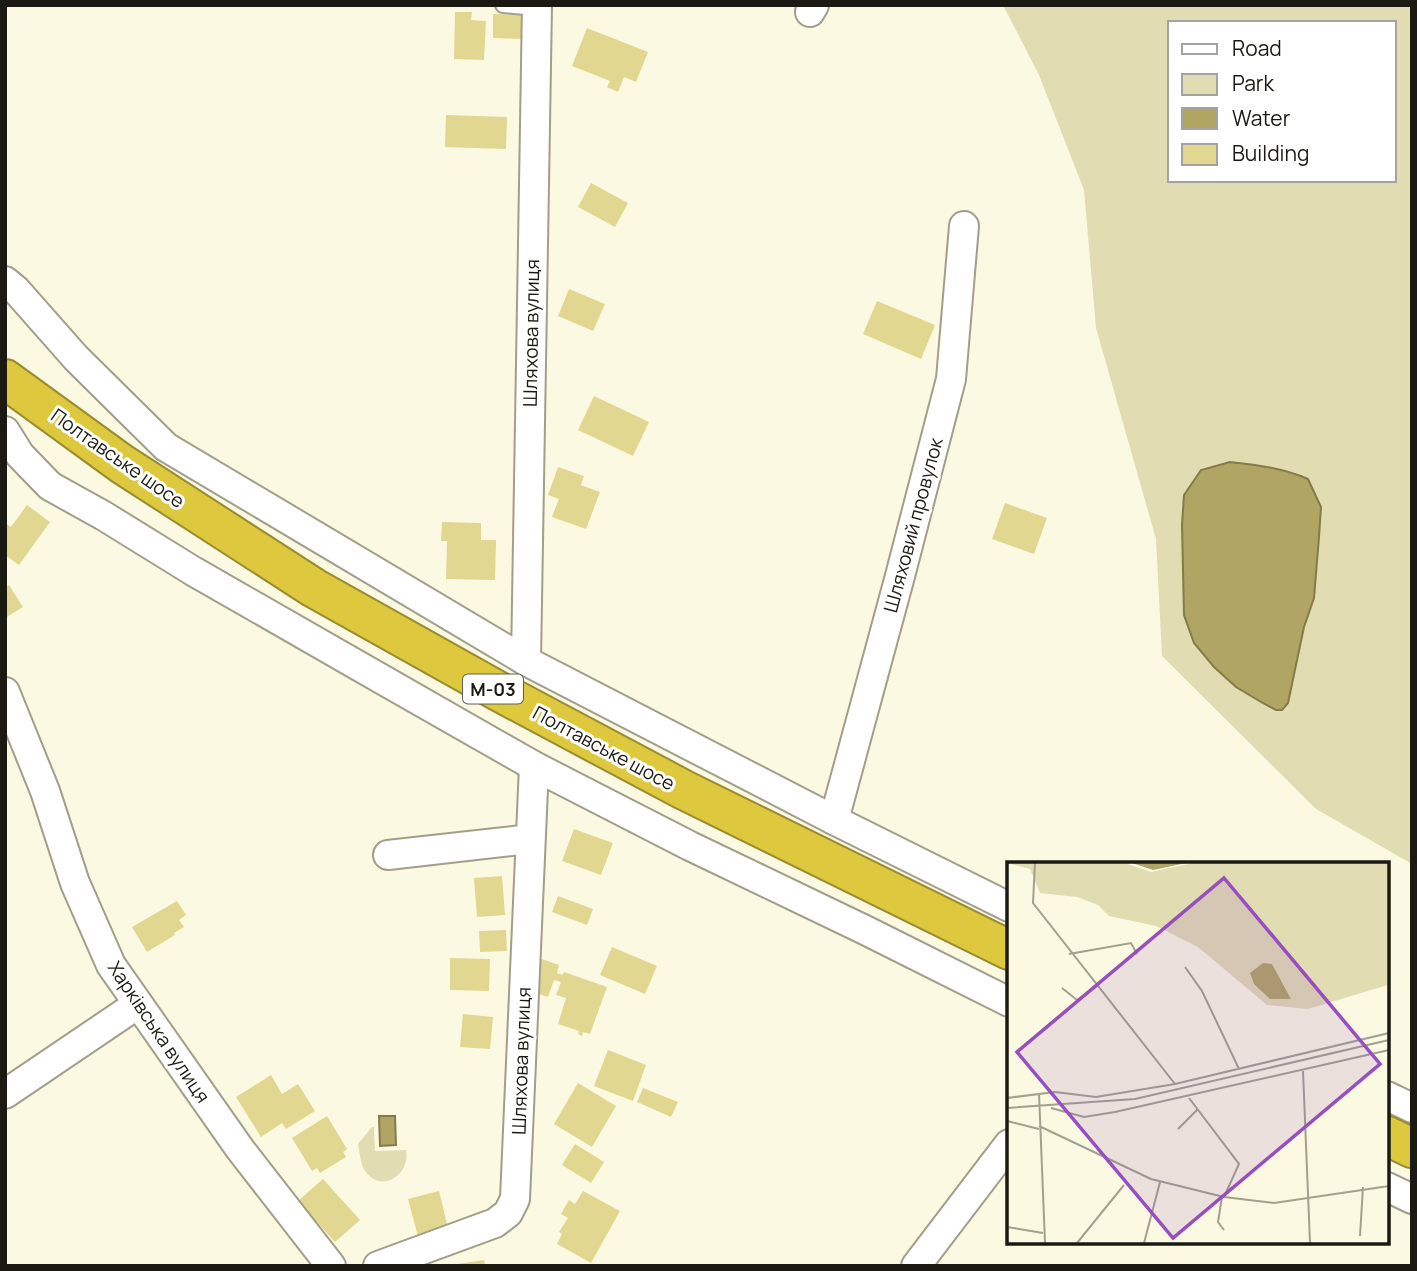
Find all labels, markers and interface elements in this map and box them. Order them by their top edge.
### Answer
legend [1168,21,1396,182]
text: Road [1232,34,1282,62]
text: Park [1232,69,1274,97]
text: Water [1232,104,1291,132]
text: Building [1232,139,1309,167]
street label: Шляхова вулиця [517,259,545,407]
street label: Полтавське шосе [46,402,190,514]
street label: Шляховий провулок [877,434,949,615]
road number: М-03 [463,674,523,704]
street label: Полтавське шосе [529,700,679,796]
inset map [1007,862,1389,1243]
street label: Харківська вулиця [102,956,216,1108]
street label: Шляхова вулиця [505,987,537,1135]

